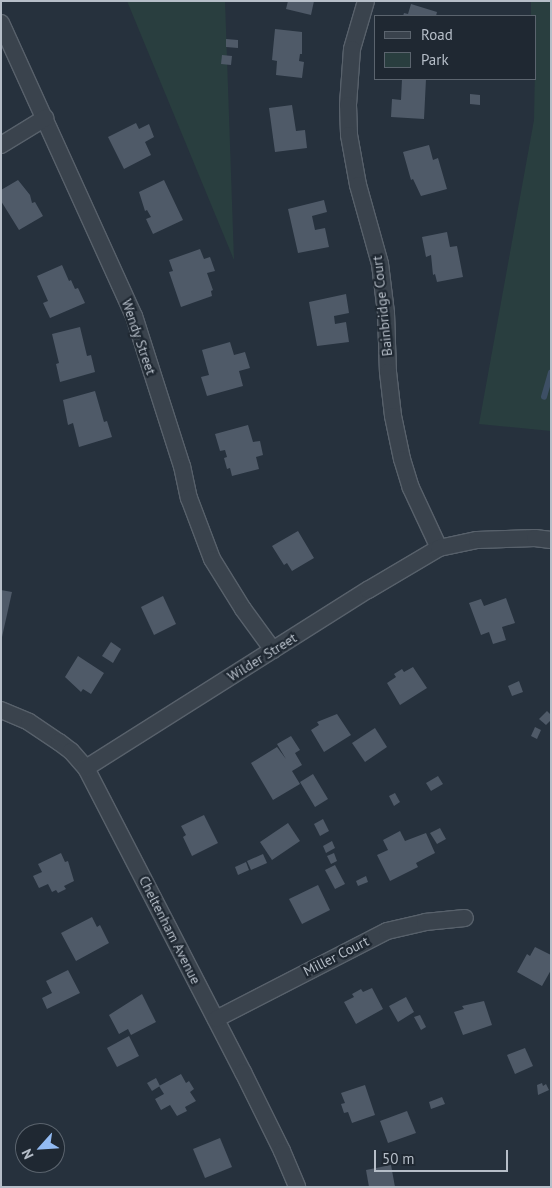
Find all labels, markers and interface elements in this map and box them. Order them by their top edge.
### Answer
legend [374,15,537,80]
text: Road [421,25,453,44]
text: Park [421,50,449,69]
street label: Bainbridge Court [368,255,396,357]
street label: Wendy Street [118,297,160,377]
street label: Wilder Street [224,629,300,685]
street label: Cheltenham Avenue [135,873,205,987]
street label: Miller Court [301,932,371,980]
north arrow [15,1123,65,1173]
scale bar [377,1140,511,1172]
text: N [17,1146,38,1162]
text: 50 m [382,1149,415,1168]

